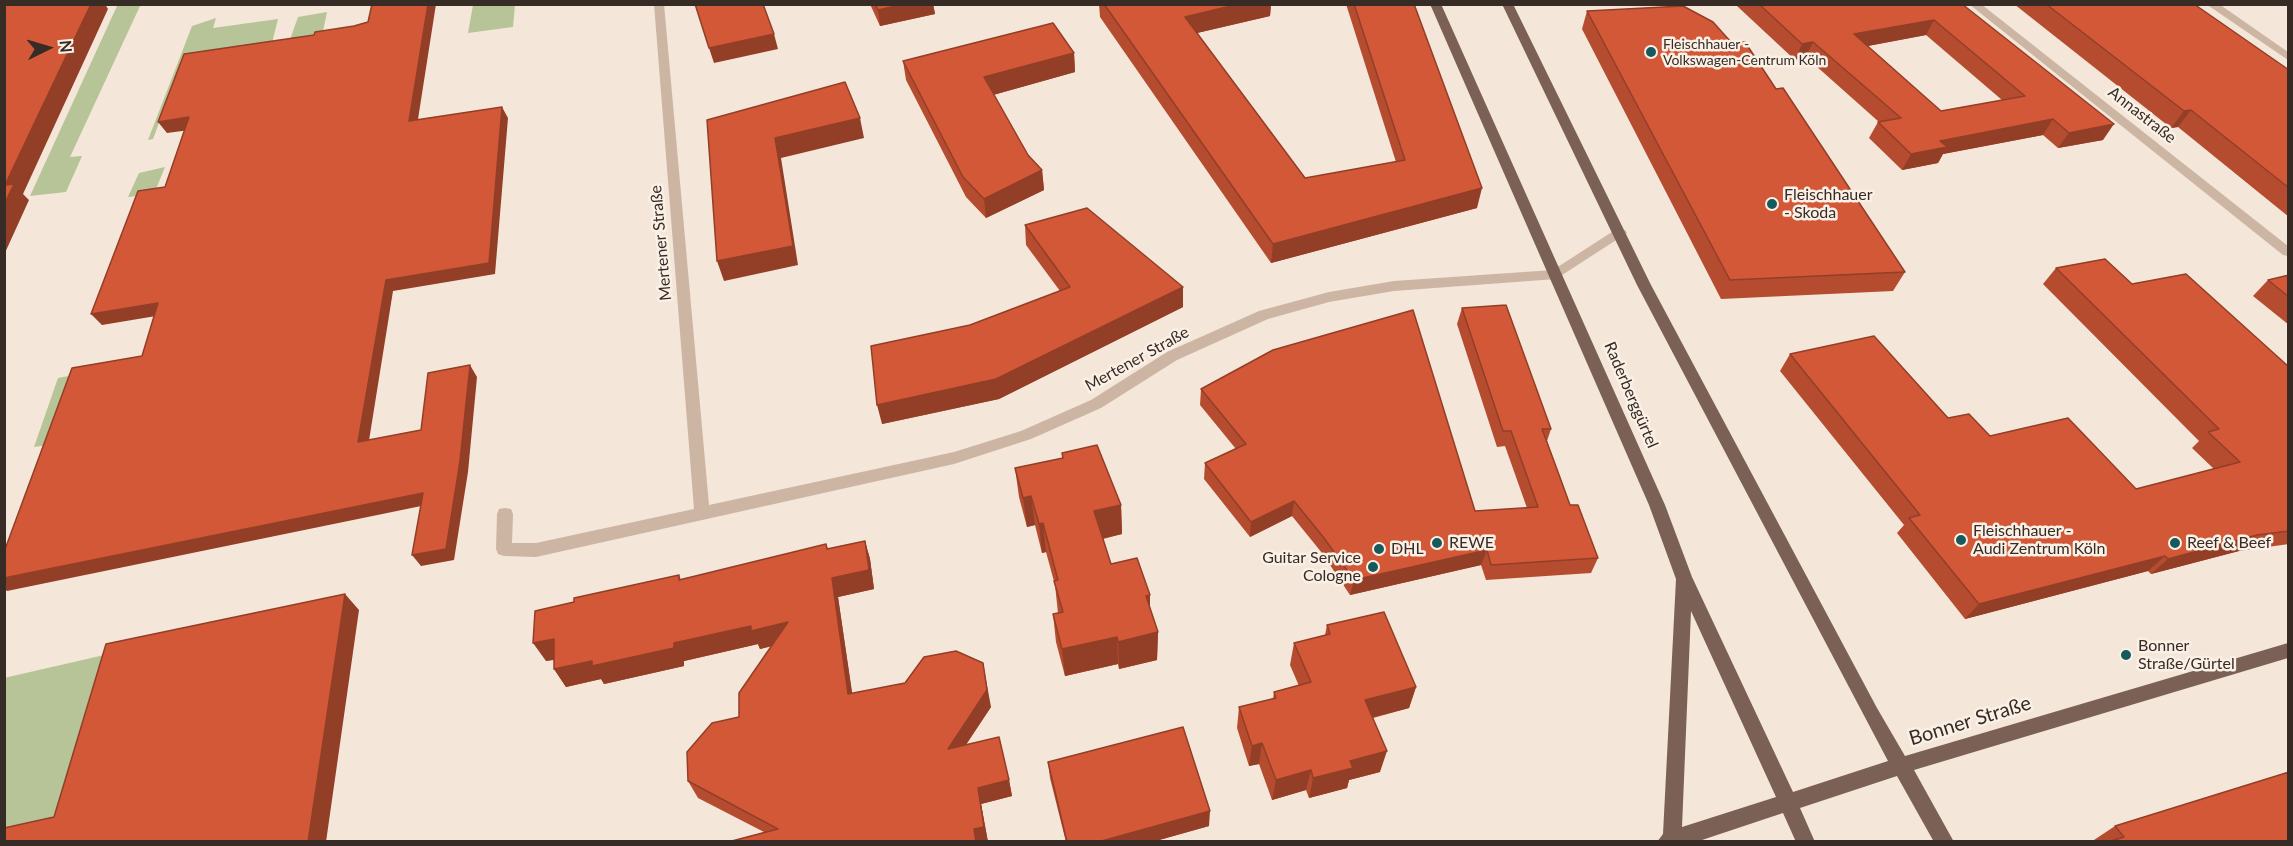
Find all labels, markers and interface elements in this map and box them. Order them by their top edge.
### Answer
north arrow [18,18,78,78]
place label: Fleischhauer - Volkswagen-Centrum Köln [1663,36,1826,68]
text: N [56,39,76,53]
marker: Fleischhauer - Volkswagen-Centrum Köln [1644,45,1658,59]
street label: Annastraße [2104,83,2180,147]
street label: Mertener Straße [646,185,676,301]
place label: Fleischhauer - Skoda [1784,185,1873,223]
marker: Fleischhauer - Skoda [1765,197,1779,211]
street label: Mertener Straße [1082,323,1192,395]
street label: Raderberggürtel [1600,339,1662,451]
place label: Fleischhauer - Audi Zentrum Köln [1973,521,2105,559]
place label: REWE [1449,533,1494,553]
marker: Fleischhauer - Audi Zentrum Köln [1954,533,1968,547]
place label: Reef & Beef [2187,533,2271,553]
marker: REWE [1430,536,1444,550]
marker: Reef & Beef [2168,536,2182,550]
place label: DHL [1391,539,1424,559]
marker: DHL [1372,542,1386,556]
place label: Guitar Service Cologne [1262,548,1361,586]
marker: Guitar Service Cologne [1366,560,1380,574]
place label: Bonner Straße/Gürtel [2138,636,2235,674]
marker: Bonner Straße/Gürtel [2119,648,2133,662]
street label: Bonner Straße [1906,691,2034,751]

